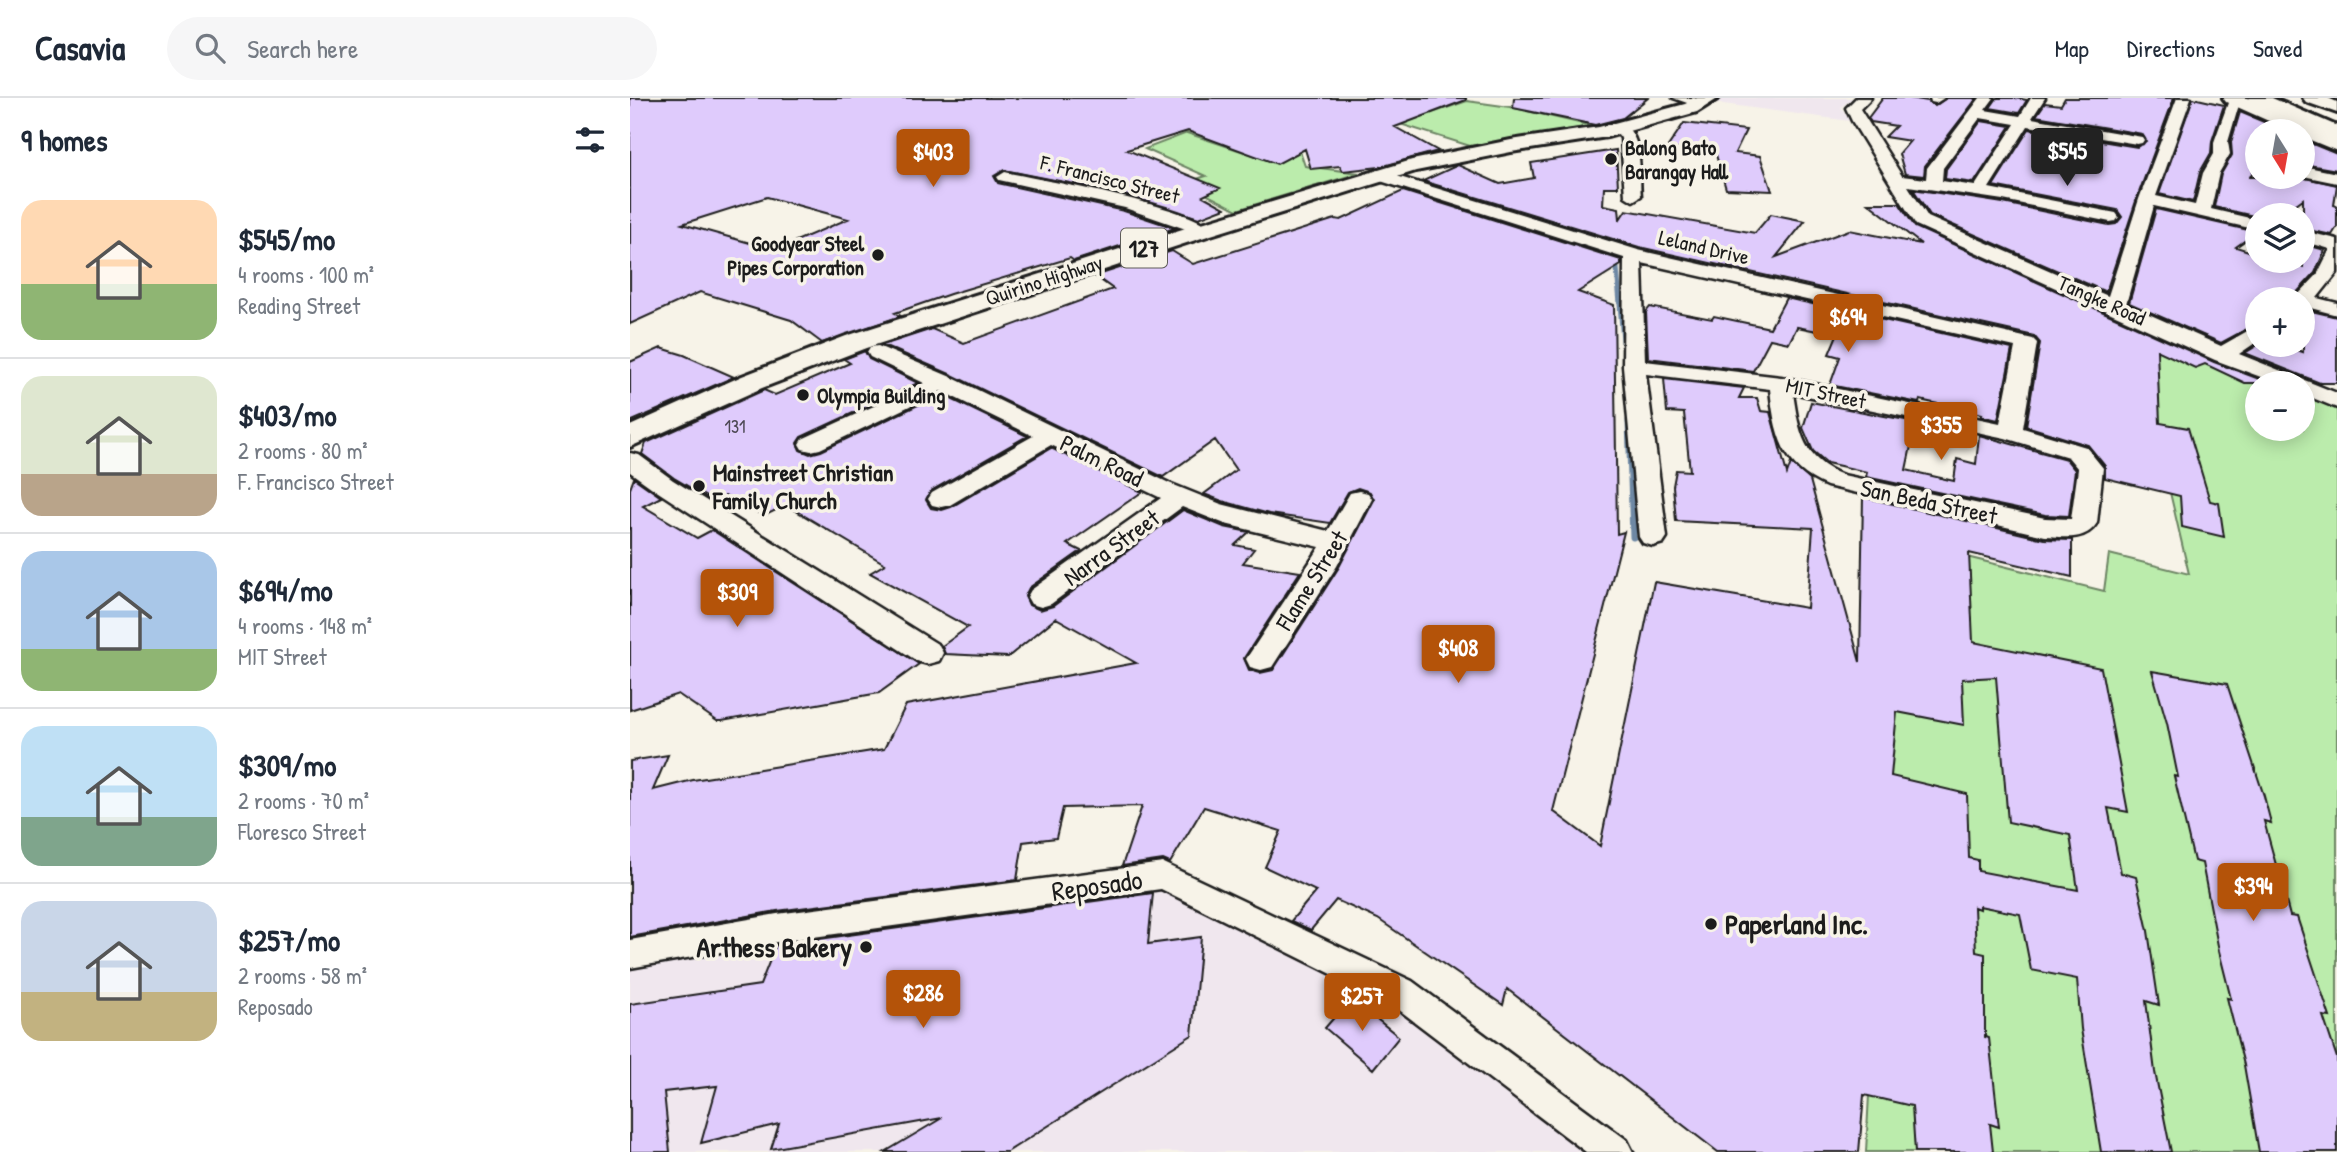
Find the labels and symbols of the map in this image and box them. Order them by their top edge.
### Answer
north arrow [2245,119,2315,189]
pin: $545 [2026,129,2108,188]
pin: $403 [892,130,974,189]
place label: Balong Bato Barangay Hall [1625,133,1729,187]
street label: F. Francisco Street [1037,147,1183,210]
marker: Balong Bato Barangay Hall [1603,151,1619,167]
street label: Leland Drive [1656,223,1752,271]
road number: 127 [1121,228,1167,267]
place label: Goodyear Steel Pipes Corporation [727,229,864,283]
marker: Goodyear Steel Pipes Corporation [870,247,886,263]
street label: Quirino Highway [982,247,1107,313]
street label: Tangke Road [2054,268,2150,332]
pin: $694 [1807,294,1889,354]
street label: MIT Street [1783,370,1869,416]
place label: Olympia Building [817,381,945,411]
marker: Olympia Building [795,387,811,403]
pin: $355 [1900,402,1982,462]
house number: 131 [724,414,746,439]
street label: Palm Road [1055,426,1149,494]
place label: Mainstreet Christian Family Church [712,456,894,517]
street label: San Beda Street [1858,471,2001,531]
marker: Mainstreet Christian Family Church [691,478,707,494]
street label: Narra Street [1057,501,1166,593]
street label: Flame Street [1267,523,1355,637]
pin: $309 [696,570,778,629]
pin: $408 [1417,626,1499,685]
street label: Reposado [1049,860,1145,910]
pin: $394 [2212,864,2294,923]
place label: Paperland Inc. [1725,905,1868,944]
marker: Paperland Inc. [1703,916,1719,932]
place label: Arthess Bakery [696,928,852,967]
marker: Arthess Bakery [858,939,874,955]
pin: $286 [882,970,964,1030]
pin: $257 [1321,974,1403,1033]

